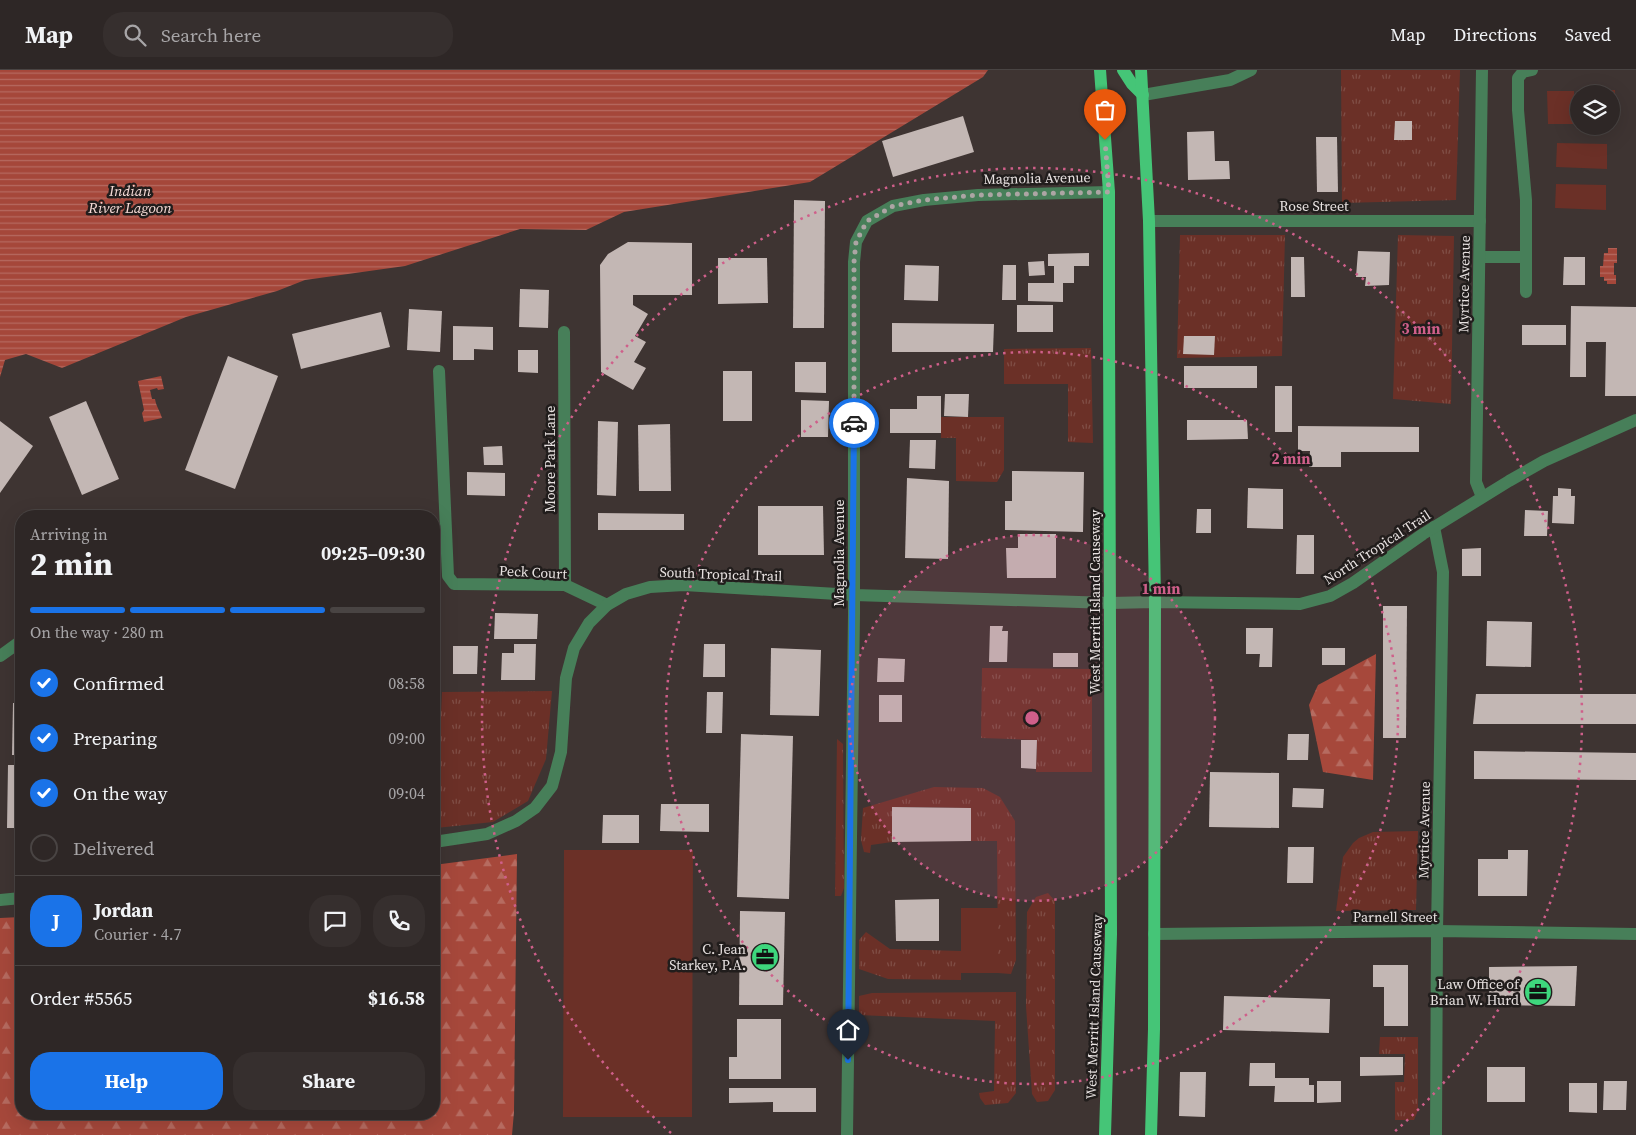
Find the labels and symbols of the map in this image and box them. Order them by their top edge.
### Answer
pin [1084,89,1126,140]
street label: Magnolia Avenue [983,167,1091,189]
water label: Indian River Lagoon [87,180,172,218]
street label: Rose Street [1279,196,1349,216]
street label: Myrtice Avenue [1453,235,1475,333]
text: 3 min [1402,318,1440,339]
courier [829,398,879,448]
street label: Moore Park Lane [540,406,560,512]
text: 2 min [1272,448,1310,469]
street label: Magnolia Avenue [829,499,849,607]
street label: North Tropical Trail [1320,505,1434,589]
street label: West Merritt Island Causeway [1085,509,1105,694]
street label: Peck Court [499,560,568,584]
street label: South Tropical Trail [659,562,783,586]
text: 1 min [1142,578,1180,599]
centre of rings [1023,709,1041,727]
street label: Myrtice Avenue [1413,781,1435,879]
street label: Parnell Street [1353,907,1438,927]
street label: West Merritt Island Causeway [1081,913,1107,1100]
place label: C. Jean Starkey, P.A. [669,939,747,975]
office icon: C. Jean Starkey, P.A. [750,942,780,972]
place label: Law Office of Brian W. Hurd [1430,974,1520,1010]
office icon: Law Office of Brian W. Hurd [1523,977,1553,1007]
pin [827,1009,869,1060]

